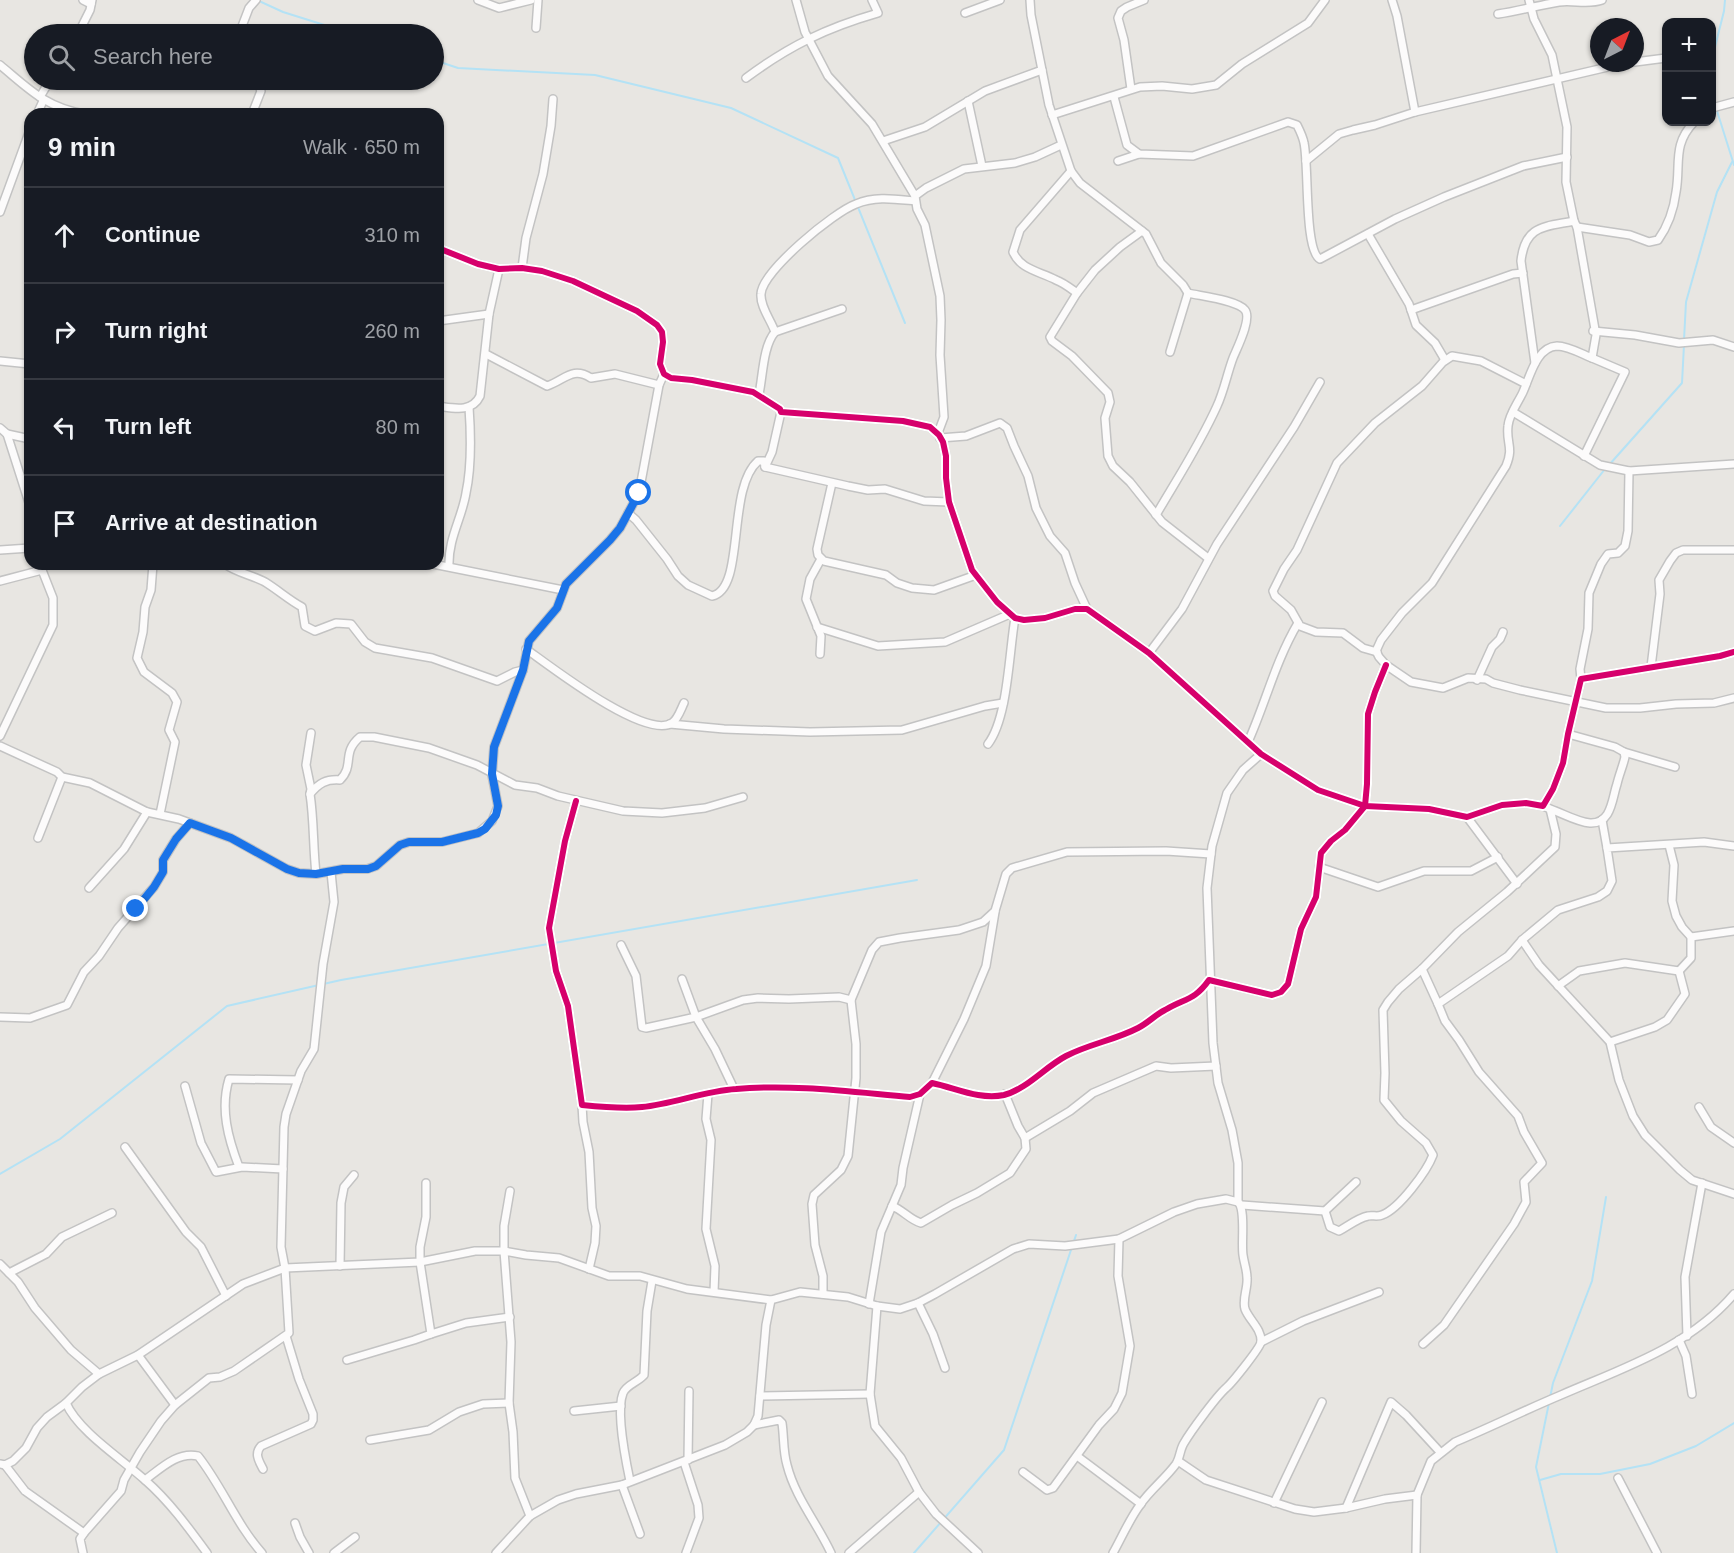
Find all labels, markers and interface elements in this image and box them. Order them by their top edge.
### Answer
north arrow [1590,18,1644,72]
map controls [1662,18,1716,126]
button: + [1662,18,1716,72]
search box [24,24,444,90]
icon: search [45,41,78,74]
text: Search here [93,44,213,69]
button: − [1662,72,1716,126]
text: 9 min [48,132,116,162]
text: Walk · 650 m [303,136,420,158]
icon: ahead [48,219,81,252]
text: Continue [105,222,200,247]
text: 310 m [364,224,420,246]
icon: right [48,315,81,348]
text: Turn right [105,318,207,343]
text: 260 m [364,320,420,342]
icon: left [48,411,81,444]
text: Turn left [105,414,191,439]
text: 80 m [376,416,420,438]
route start [625,479,651,505]
icon: arrive [48,507,81,540]
text: Arrive at destination [105,510,318,535]
route end [122,895,148,921]

